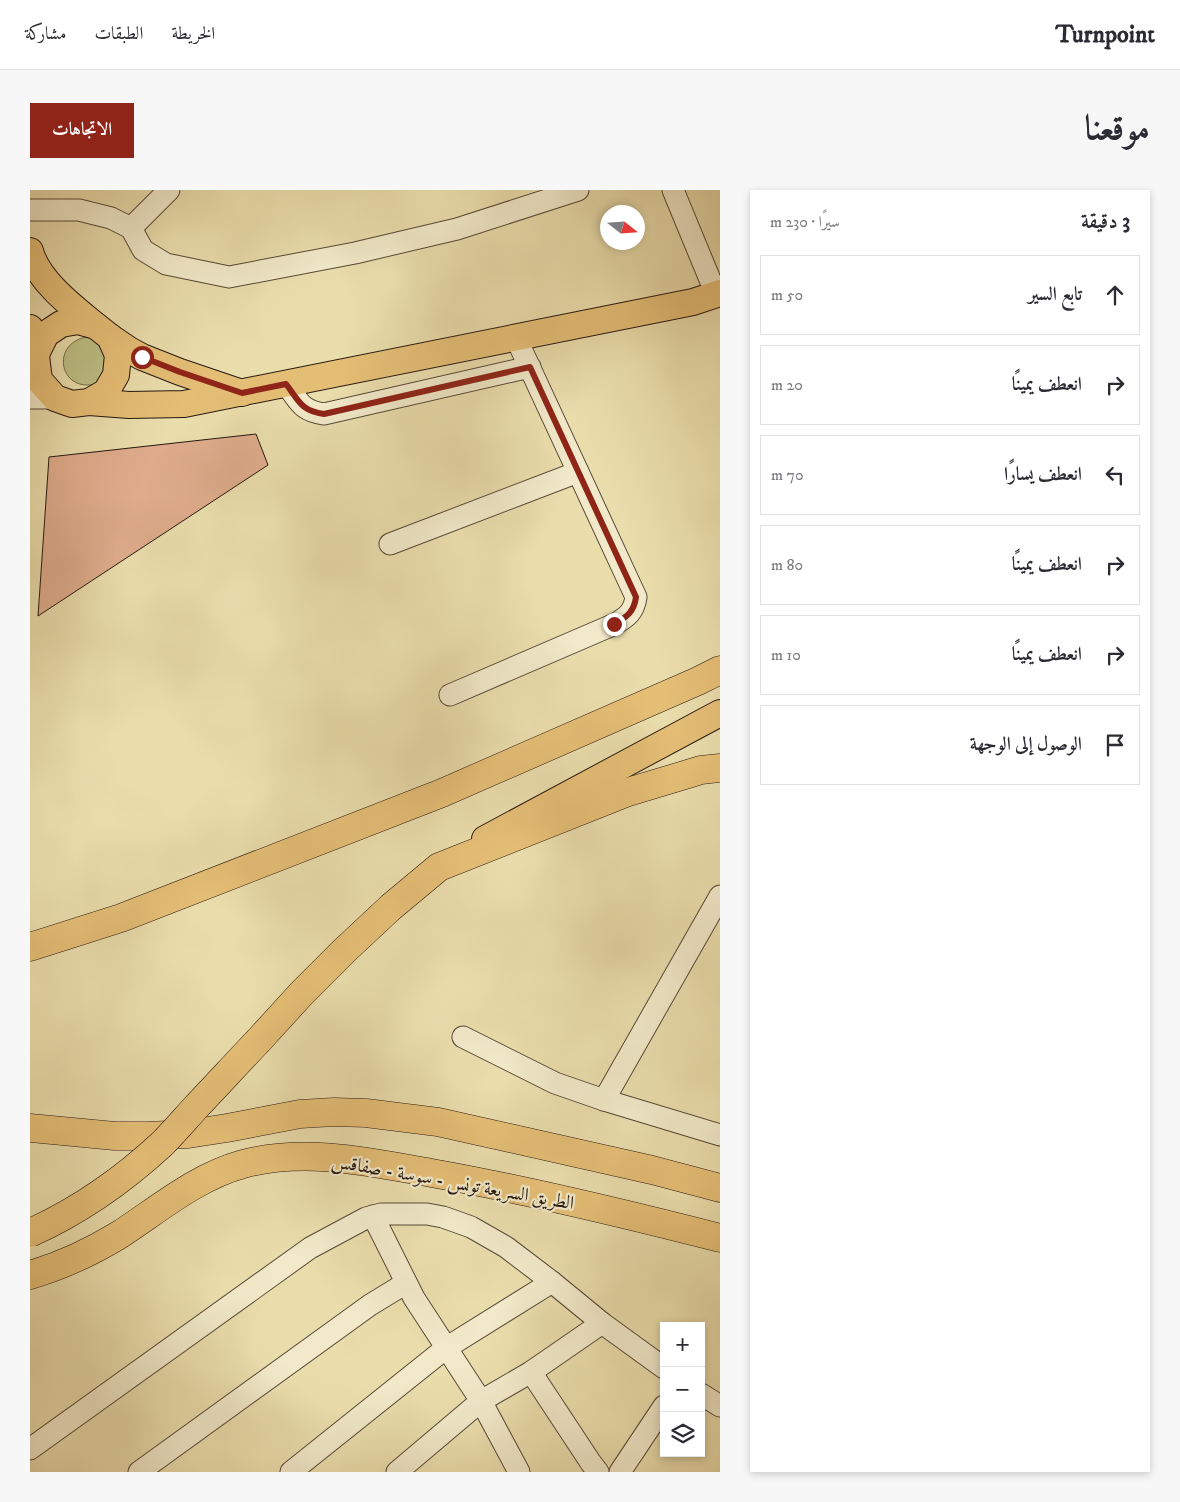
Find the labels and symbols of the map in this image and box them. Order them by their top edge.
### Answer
north arrow [600,205,645,250]
route start [131,346,154,369]
route end [603,613,626,636]
street label: الطريق السريعة تونس - سوسة - صفاقس [330,1150,576,1216]

